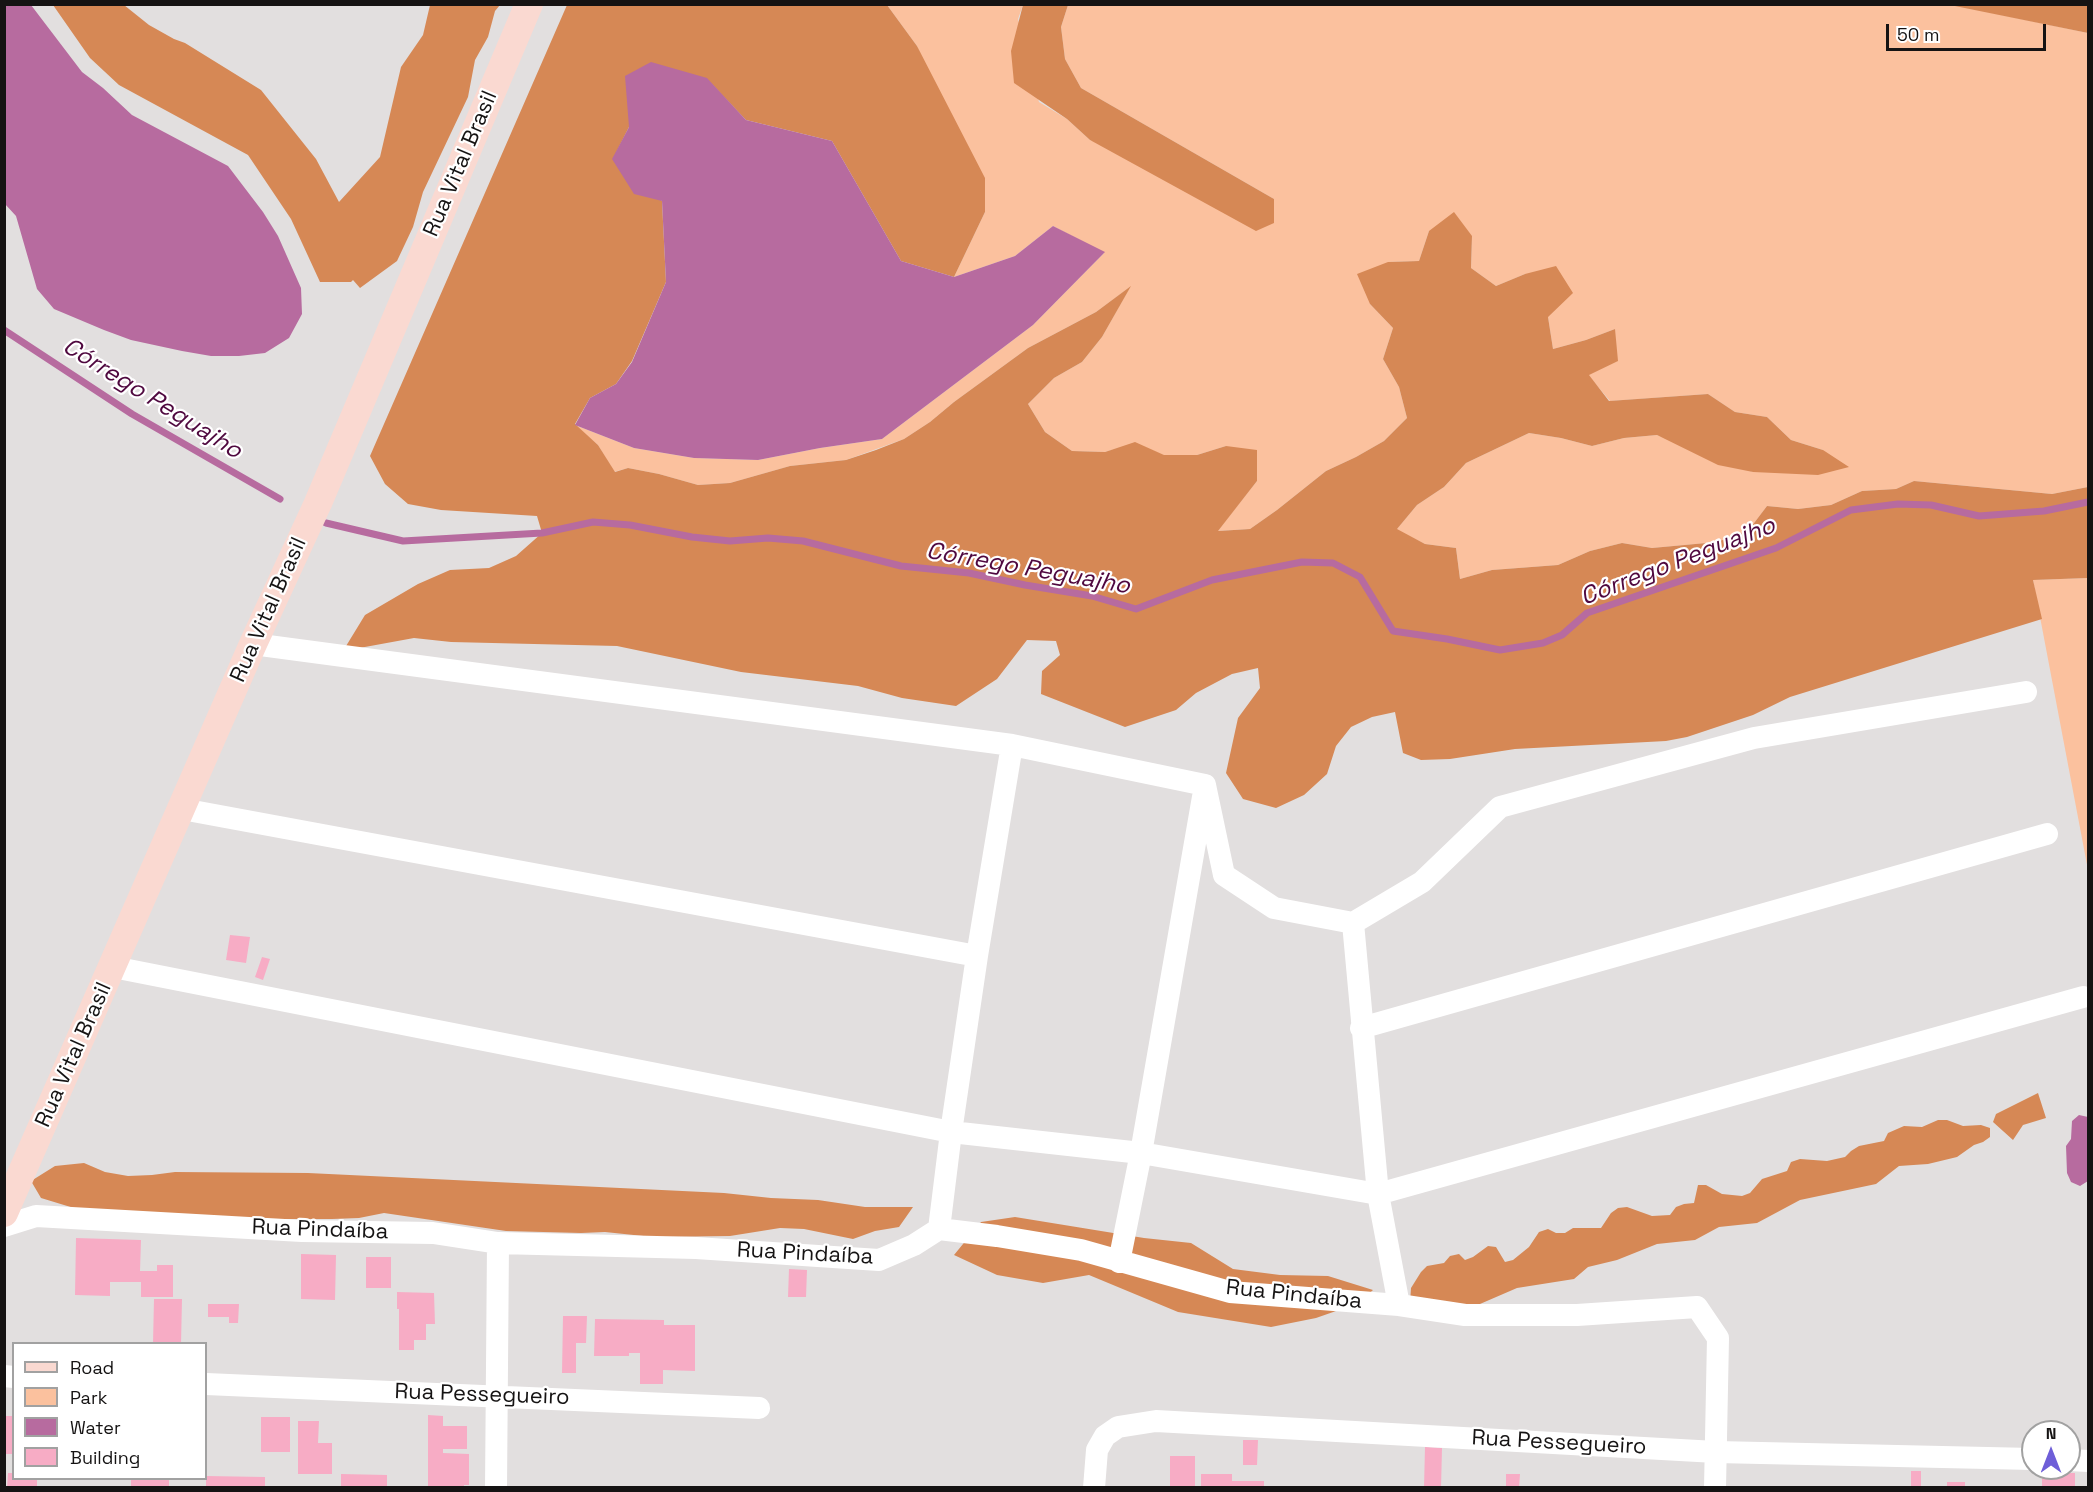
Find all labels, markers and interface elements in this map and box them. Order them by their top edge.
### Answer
scale bar [1889,12,2050,50]
text: 50 m [1897,23,1939,46]
street label: Rua Vital Brasil [418,87,504,241]
water label: Córrego Peguajho [57,332,247,466]
water label: Córrego Peguajho [1577,512,1779,612]
street label: Rua Vital Brasil [225,533,313,687]
water label: Córrego Peguajho [924,537,1132,601]
street label: Rua Vital Brasil [30,978,118,1132]
street label: Rua Pindaíba [251,1214,389,1246]
street label: Rua Pindaíba [736,1237,874,1271]
street label: Rua Pindaíba [1225,1275,1363,1315]
legend [12,1342,207,1480]
text: Road [70,1356,114,1379]
street label: Rua Pessegueiro [394,1379,570,1411]
text: Park [70,1386,107,1409]
text: Water [70,1416,121,1439]
north arrow [2021,1420,2081,1480]
text: N [2046,1423,2056,1444]
street label: Rua Pessegueiro [1471,1425,1647,1461]
text: Building [70,1446,140,1469]

